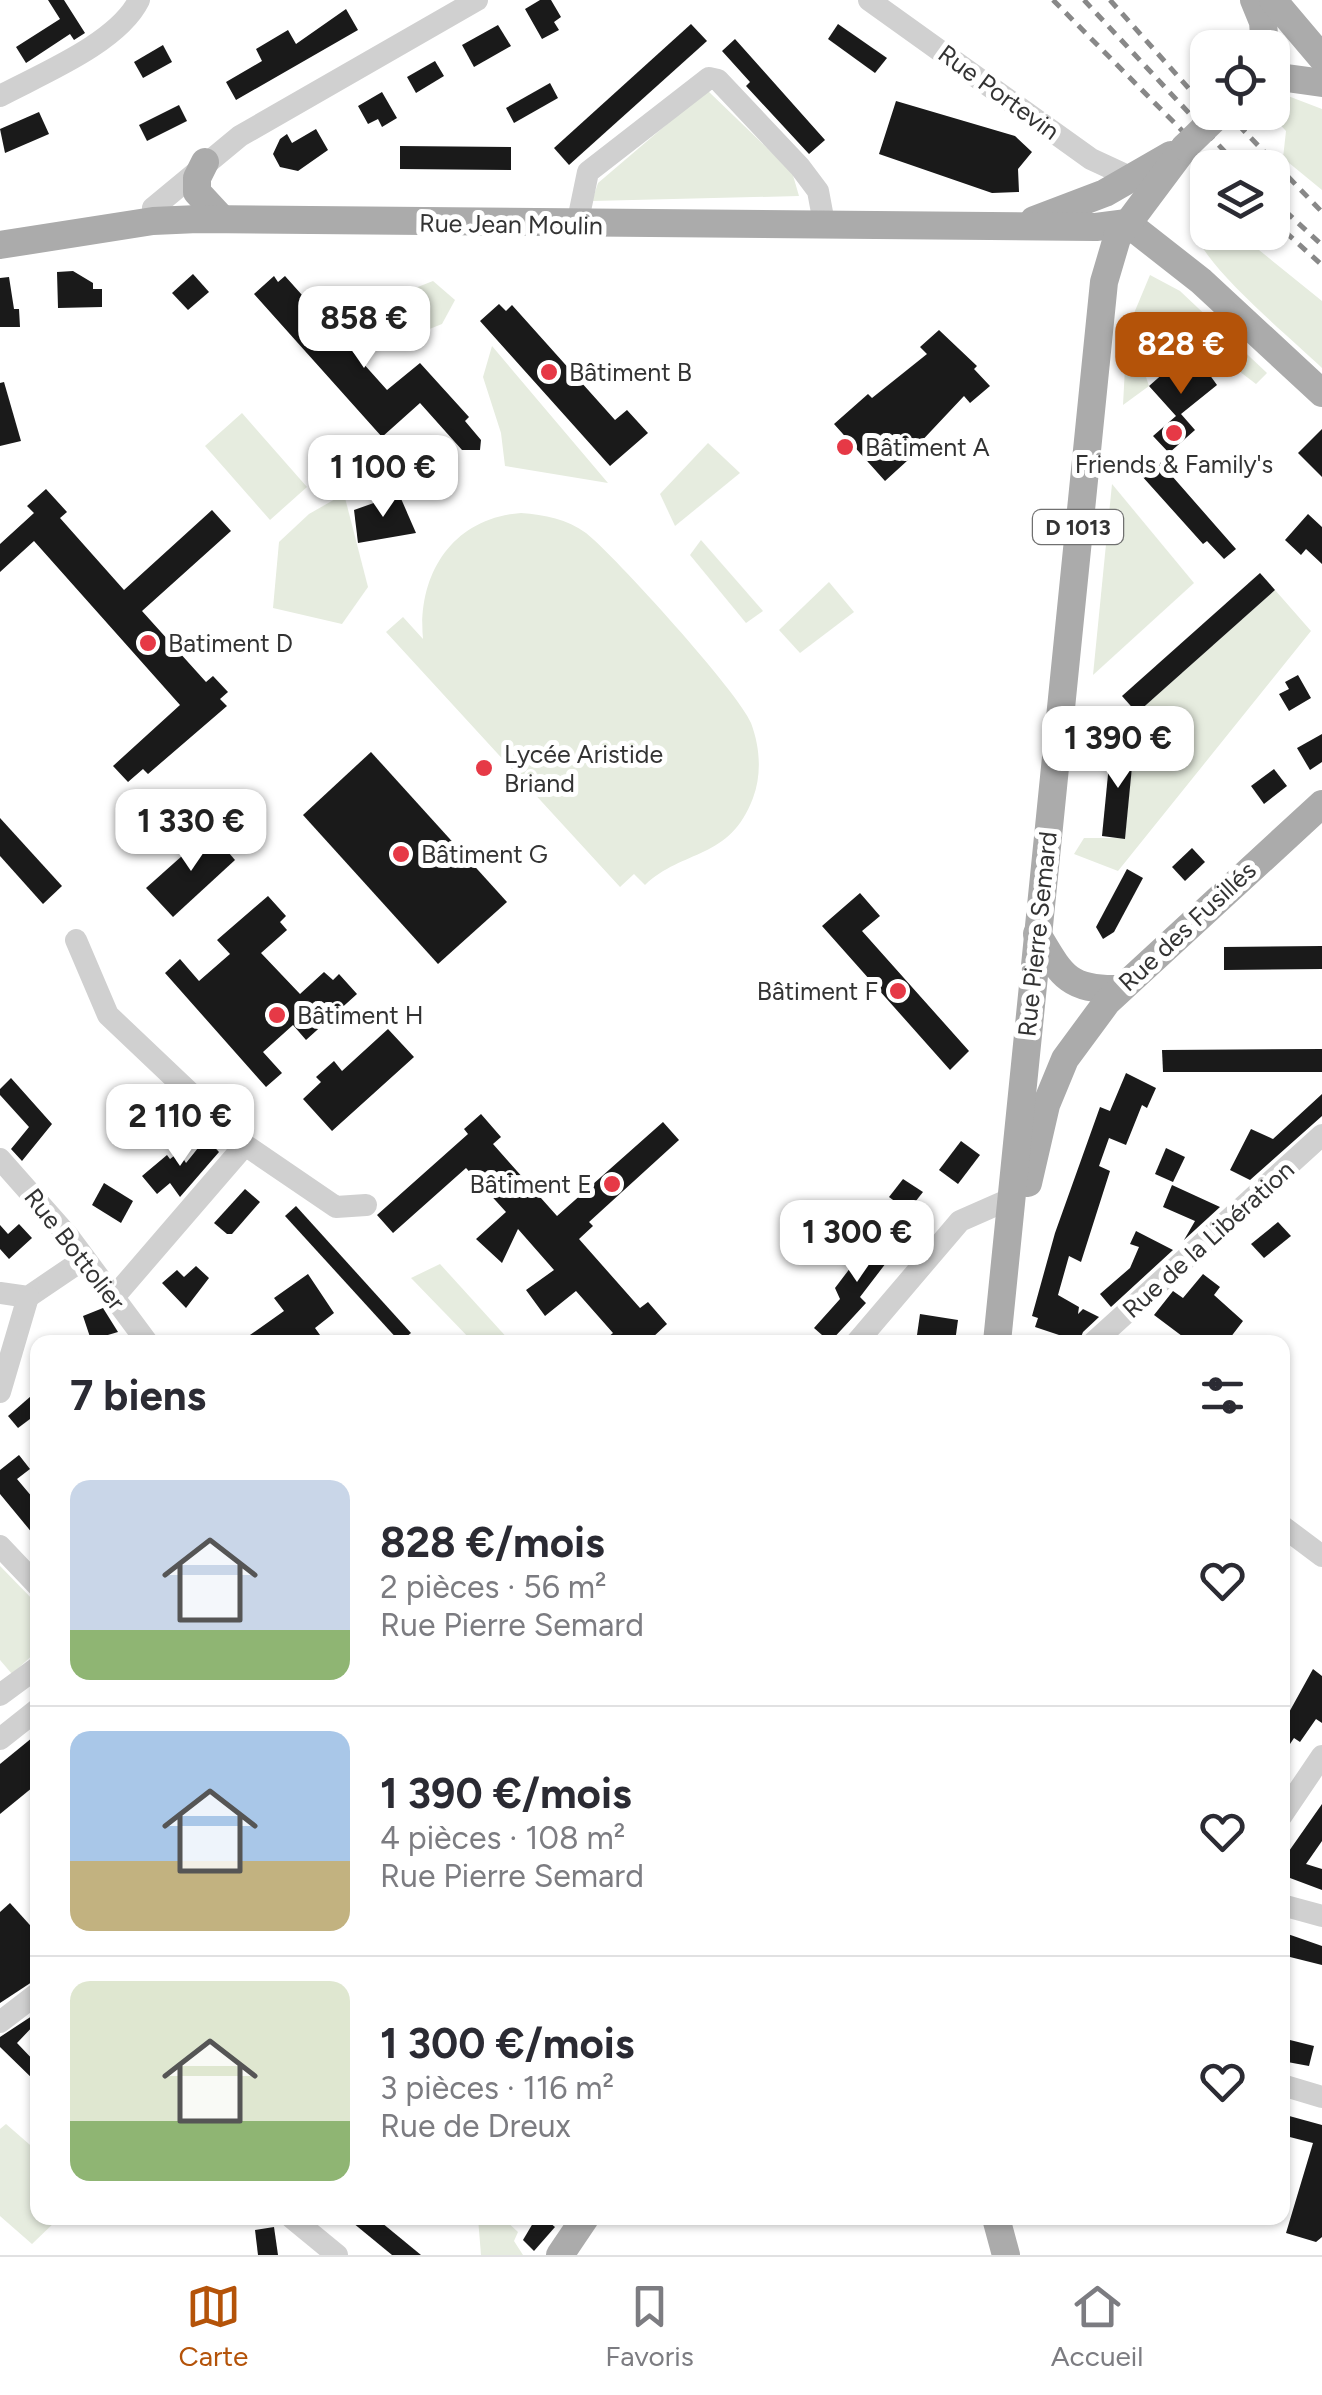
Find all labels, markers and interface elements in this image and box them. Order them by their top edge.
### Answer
map controls [1190,30,1290,250]
button: locate [1190,30,1290,130]
street label: Rue Portevin [933,38,1065,146]
button: layers [1190,150,1290,250]
street label: Rue Jean Moulin [419,207,603,241]
pin: 858 € [294,286,434,371]
text: 858 € [320,299,408,337]
pin: 828 € [1111,312,1251,397]
text: 828 € [1137,325,1225,363]
place label: Bâtiment B [569,357,692,387]
marker: Bâtiment B [538,361,560,383]
marker: Friends & Family's [1163,422,1185,444]
place label: Bâtiment A [865,432,990,462]
pin: 1 100 € [291,435,475,520]
marker: Bâtiment A [834,436,856,458]
text: 1 100 € [330,448,436,486]
place label: Friends & Family's [1075,449,1273,479]
road number: D 1013 [1033,510,1123,544]
place label: Batiment D [168,628,293,658]
marker: Batiment D [137,632,159,654]
pin: 1 390 € [1026,706,1210,791]
text: 1 390 € [1064,719,1172,757]
place label: Lycée Aristide Briand [504,739,663,798]
marker: Lycée Aristide Briand [473,757,495,779]
pin: 1 330 € [99,789,283,874]
text: 1 330 € [137,802,245,840]
street label: Rue Pierre Semard [1011,830,1063,1038]
place label: Bâtiment G [421,839,548,869]
marker: Bâtiment G [390,843,412,865]
street label: Rue des Fusillés [1112,855,1262,997]
place label: Bâtiment F [757,976,878,1006]
marker: Bâtiment F [887,980,909,1002]
place label: Bâtiment H [297,1000,424,1030]
marker: Bâtiment H [266,1004,288,1026]
pin: 2 110 € [88,1084,272,1169]
text: 2 110 € [128,1097,232,1135]
street label: Rue de la Libération [1116,1154,1300,1324]
place label: Bâtiment E [469,1169,592,1199]
marker: Bâtiment E [601,1173,623,1195]
street label: Rue Bottolier [18,1182,132,1316]
pin: 1 300 € [765,1200,949,1285]
text: 1 300 € [802,1213,912,1251]
icon: filters [1195,1368,1250,1423]
text: 7 biens [70,1370,206,1421]
text: 828 €/mois [380,1517,605,1568]
icon: home [150,1520,270,1640]
icon: heart [1195,1553,1250,1608]
text: 2 pièces · 56 m² [380,1568,606,1606]
text: Rue Pierre Semard [380,1606,644,1644]
text: 1 390 €/mois [380,1768,632,1819]
icon: home [150,1771,270,1891]
icon: heart [1195,1804,1250,1859]
text: 4 pièces · 108 m² [380,1819,625,1857]
text: Rue Pierre Semard [380,1857,644,1895]
text: 1 300 €/mois [380,2018,634,2069]
icon: home [150,2021,270,2141]
icon: heart [1195,2054,1250,2109]
text: 3 pièces · 116 m² [380,2069,614,2107]
text: Rue de Dreux [380,2107,571,2145]
tab: Carte [179,2279,248,2373]
tab: Favoris [605,2279,694,2373]
tab: Accueil [1051,2279,1143,2373]

